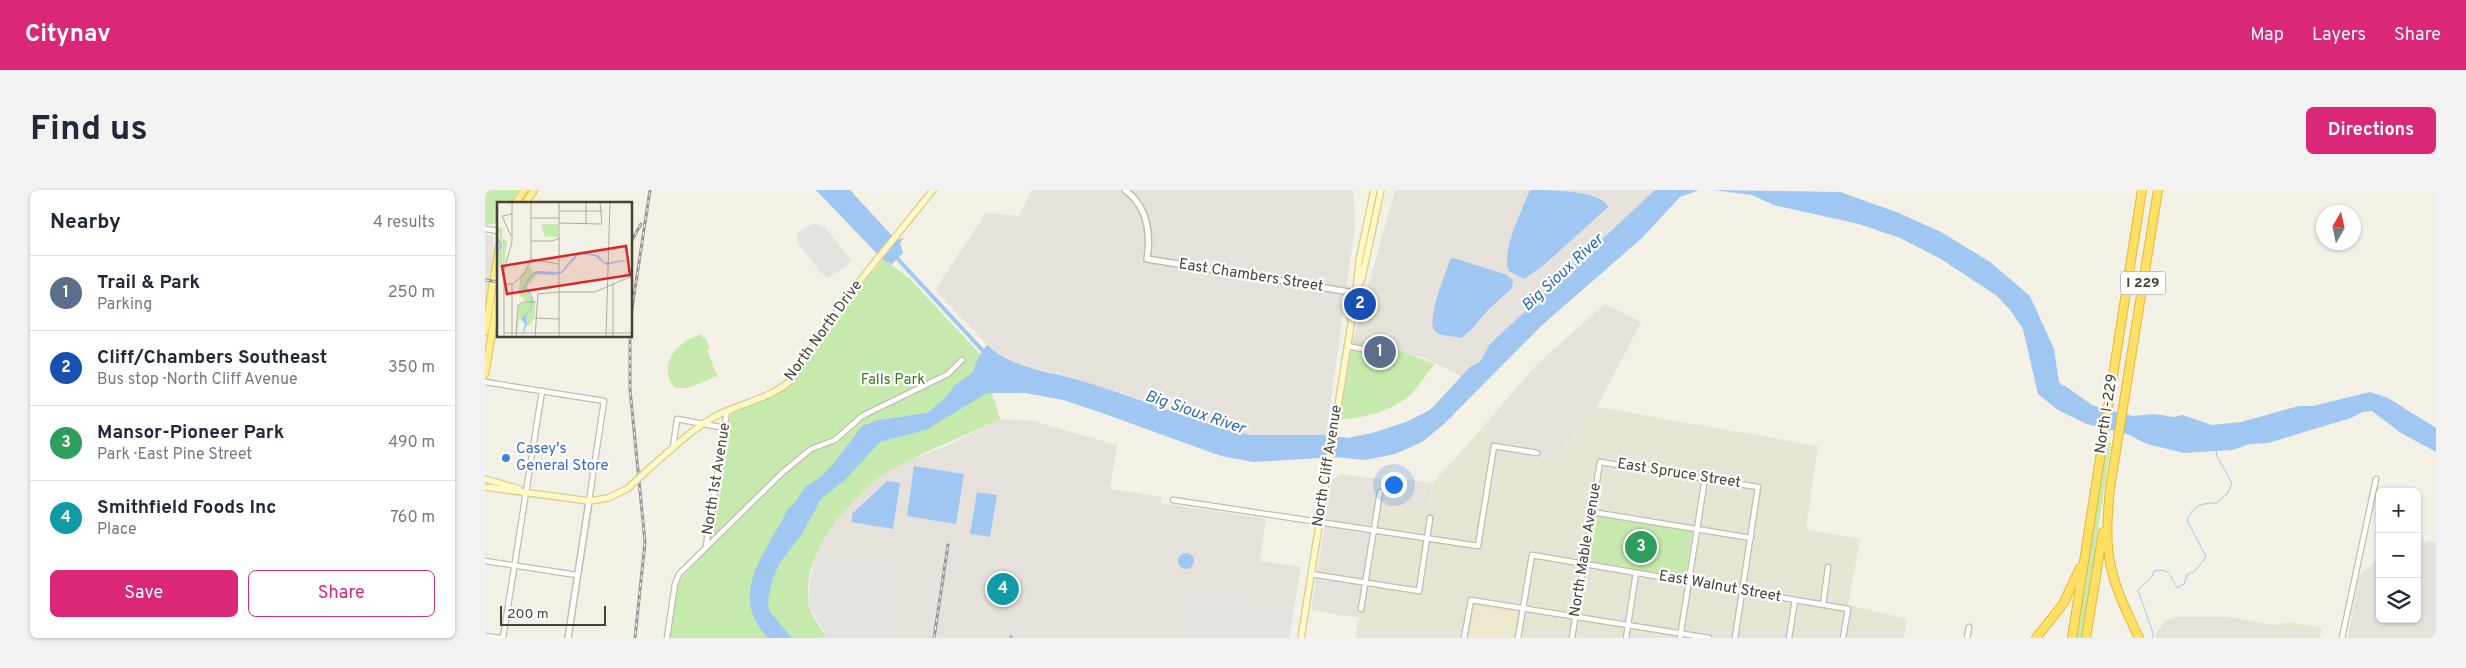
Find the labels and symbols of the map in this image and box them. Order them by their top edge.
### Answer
inset map [497,202,633,338]
north arrow [2316,205,2361,250]
water label: Big Sioux River [1518,229,1609,316]
street label: East Chambers Street [1177,255,1325,297]
road number: I 229 [2121,272,2165,295]
street label: North North Drive [781,277,867,385]
pin: 2 [1344,285,1376,323]
pin: 1 [1364,333,1396,371]
park label: Falls Park [861,371,925,390]
street label: North I-229 [2091,373,2123,455]
water label: Big Sioux River [1142,387,1249,440]
street label: North Cliff Avenue [1309,404,1347,528]
street label: North 1st Avenue [699,422,735,536]
place label: Casey's General Store [516,440,609,476]
marker: Casey's General Store [500,452,512,464]
street label: East Spruce Street [1616,455,1742,493]
your location [1381,472,1407,498]
street label: North Mable Avenue [1566,482,1606,618]
pin: 3 [1625,528,1657,566]
street label: East Walnut Street [1657,567,1783,607]
pin: 4 [987,570,1019,608]
scale bar [500,603,606,626]

